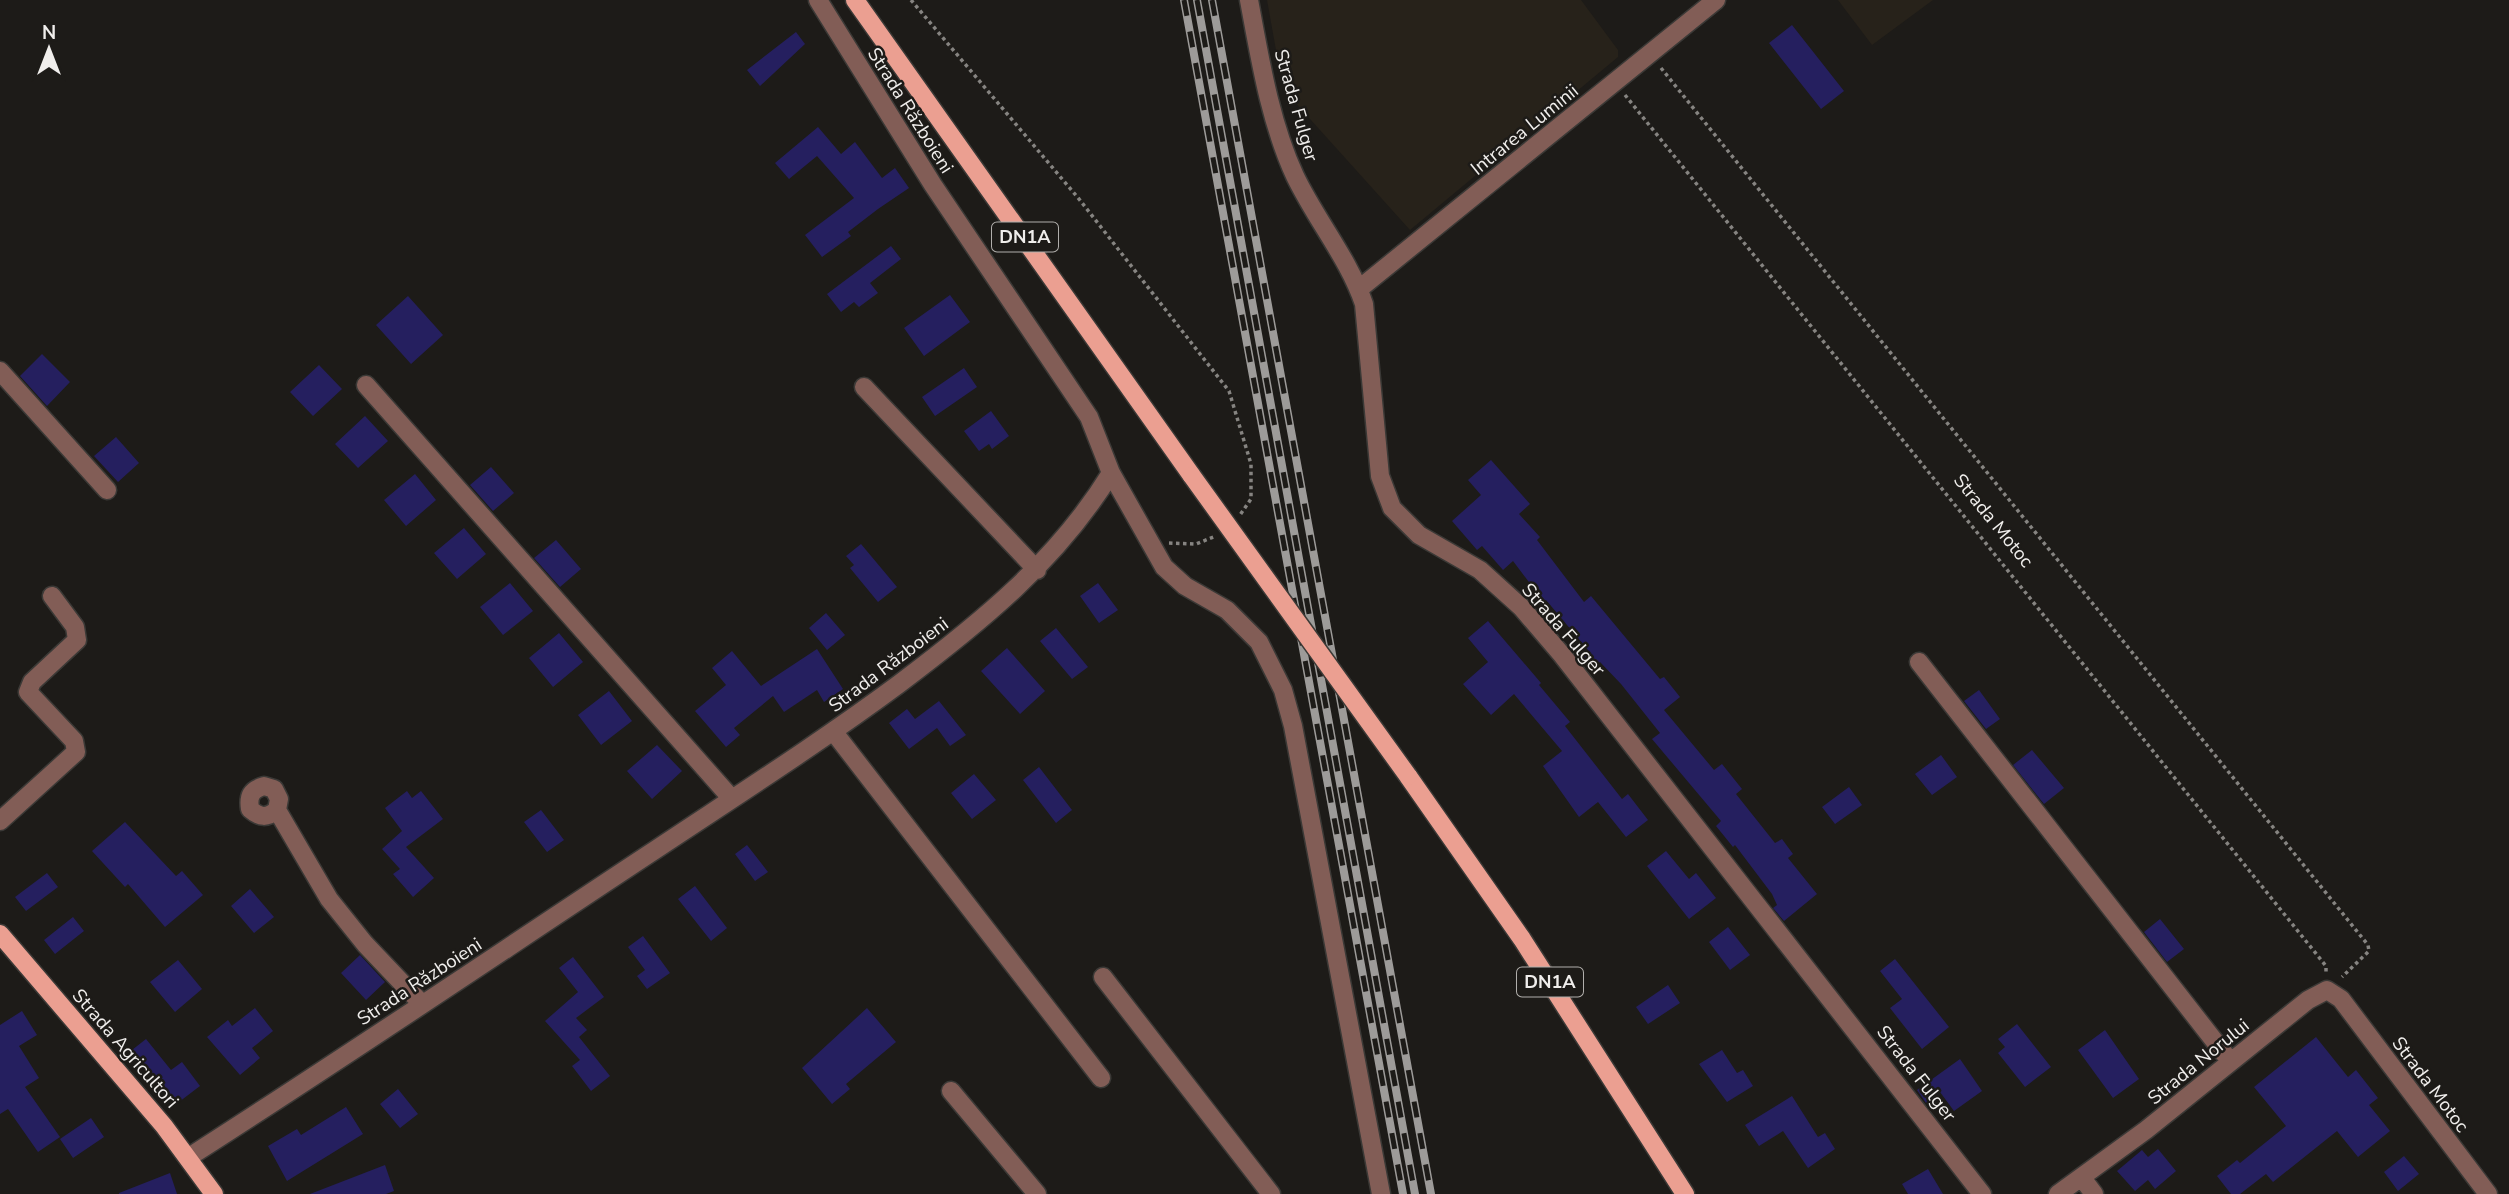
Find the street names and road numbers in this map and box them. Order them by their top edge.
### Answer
street label: Strada Războieni [861,43,959,178]
street label: Strada Fulger [1268,46,1325,165]
street label: Intrarea Luminii [1465,78,1584,181]
road number: DN1A [992,222,1058,251]
street label: Strada Motoc [1947,468,2039,573]
street label: Strada Fulger [1516,578,1611,682]
street label: Strada Războieni [823,611,954,719]
street label: Strada Războieni [352,932,487,1032]
road number: DN1A [1517,967,1583,996]
street label: Strada Agricultori [66,983,184,1114]
street label: Strada Norului [2142,1013,2255,1111]
street label: Strada Fulger [1870,1020,1962,1127]
street label: Strada Motoc [2386,1031,2475,1138]

